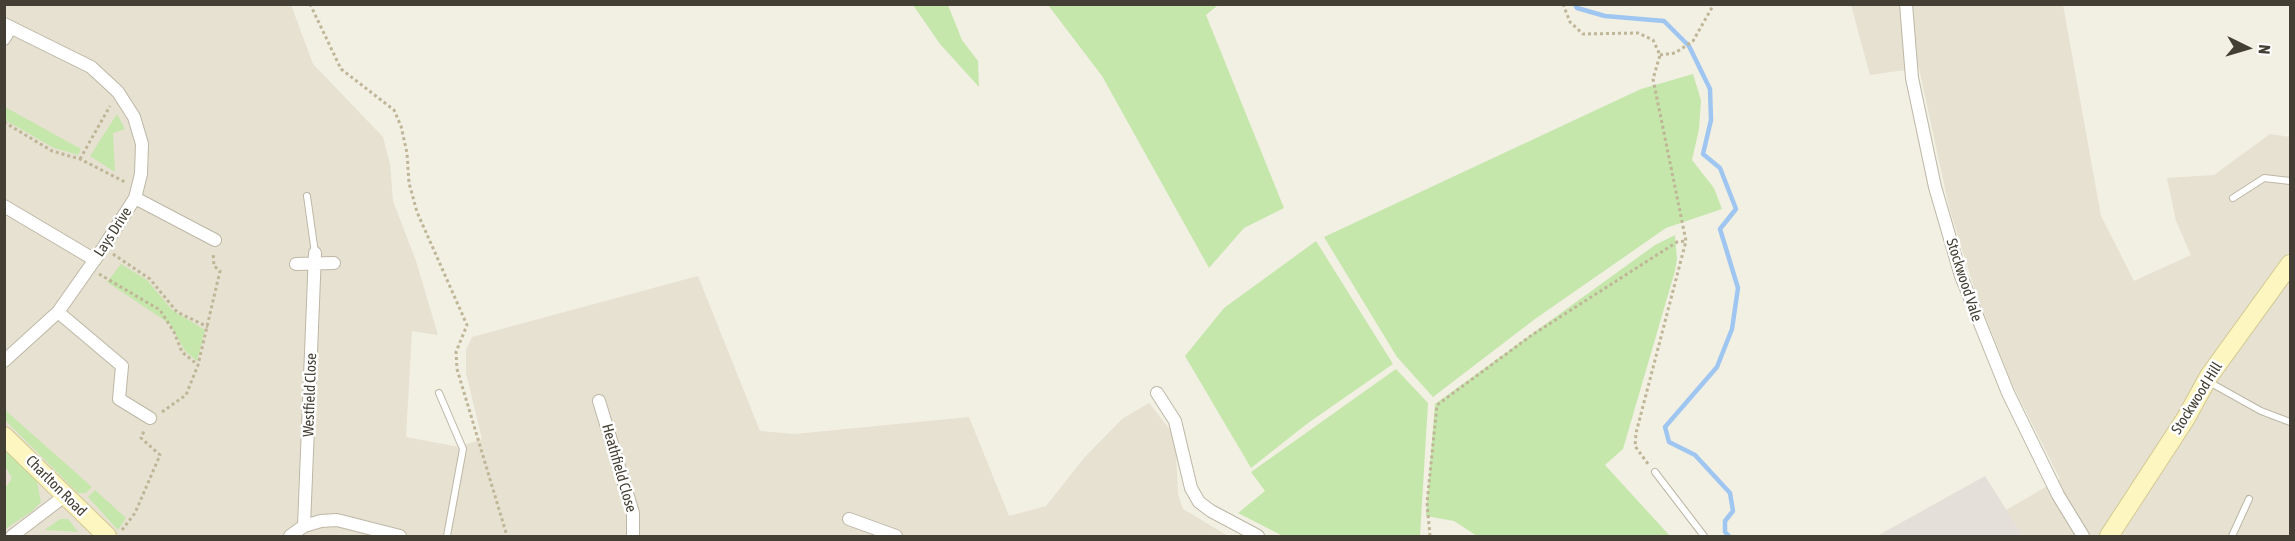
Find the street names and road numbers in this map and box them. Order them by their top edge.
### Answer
street label: Lays Drive [90,204,136,260]
street label: Stockwood Vale [1942,236,1986,324]
street label: Westfield Close [300,353,320,437]
street label: Stockwood Hill [2168,359,2226,437]
street label: Heathfield Close [598,422,640,514]
street label: Charlton Road [22,452,90,520]

